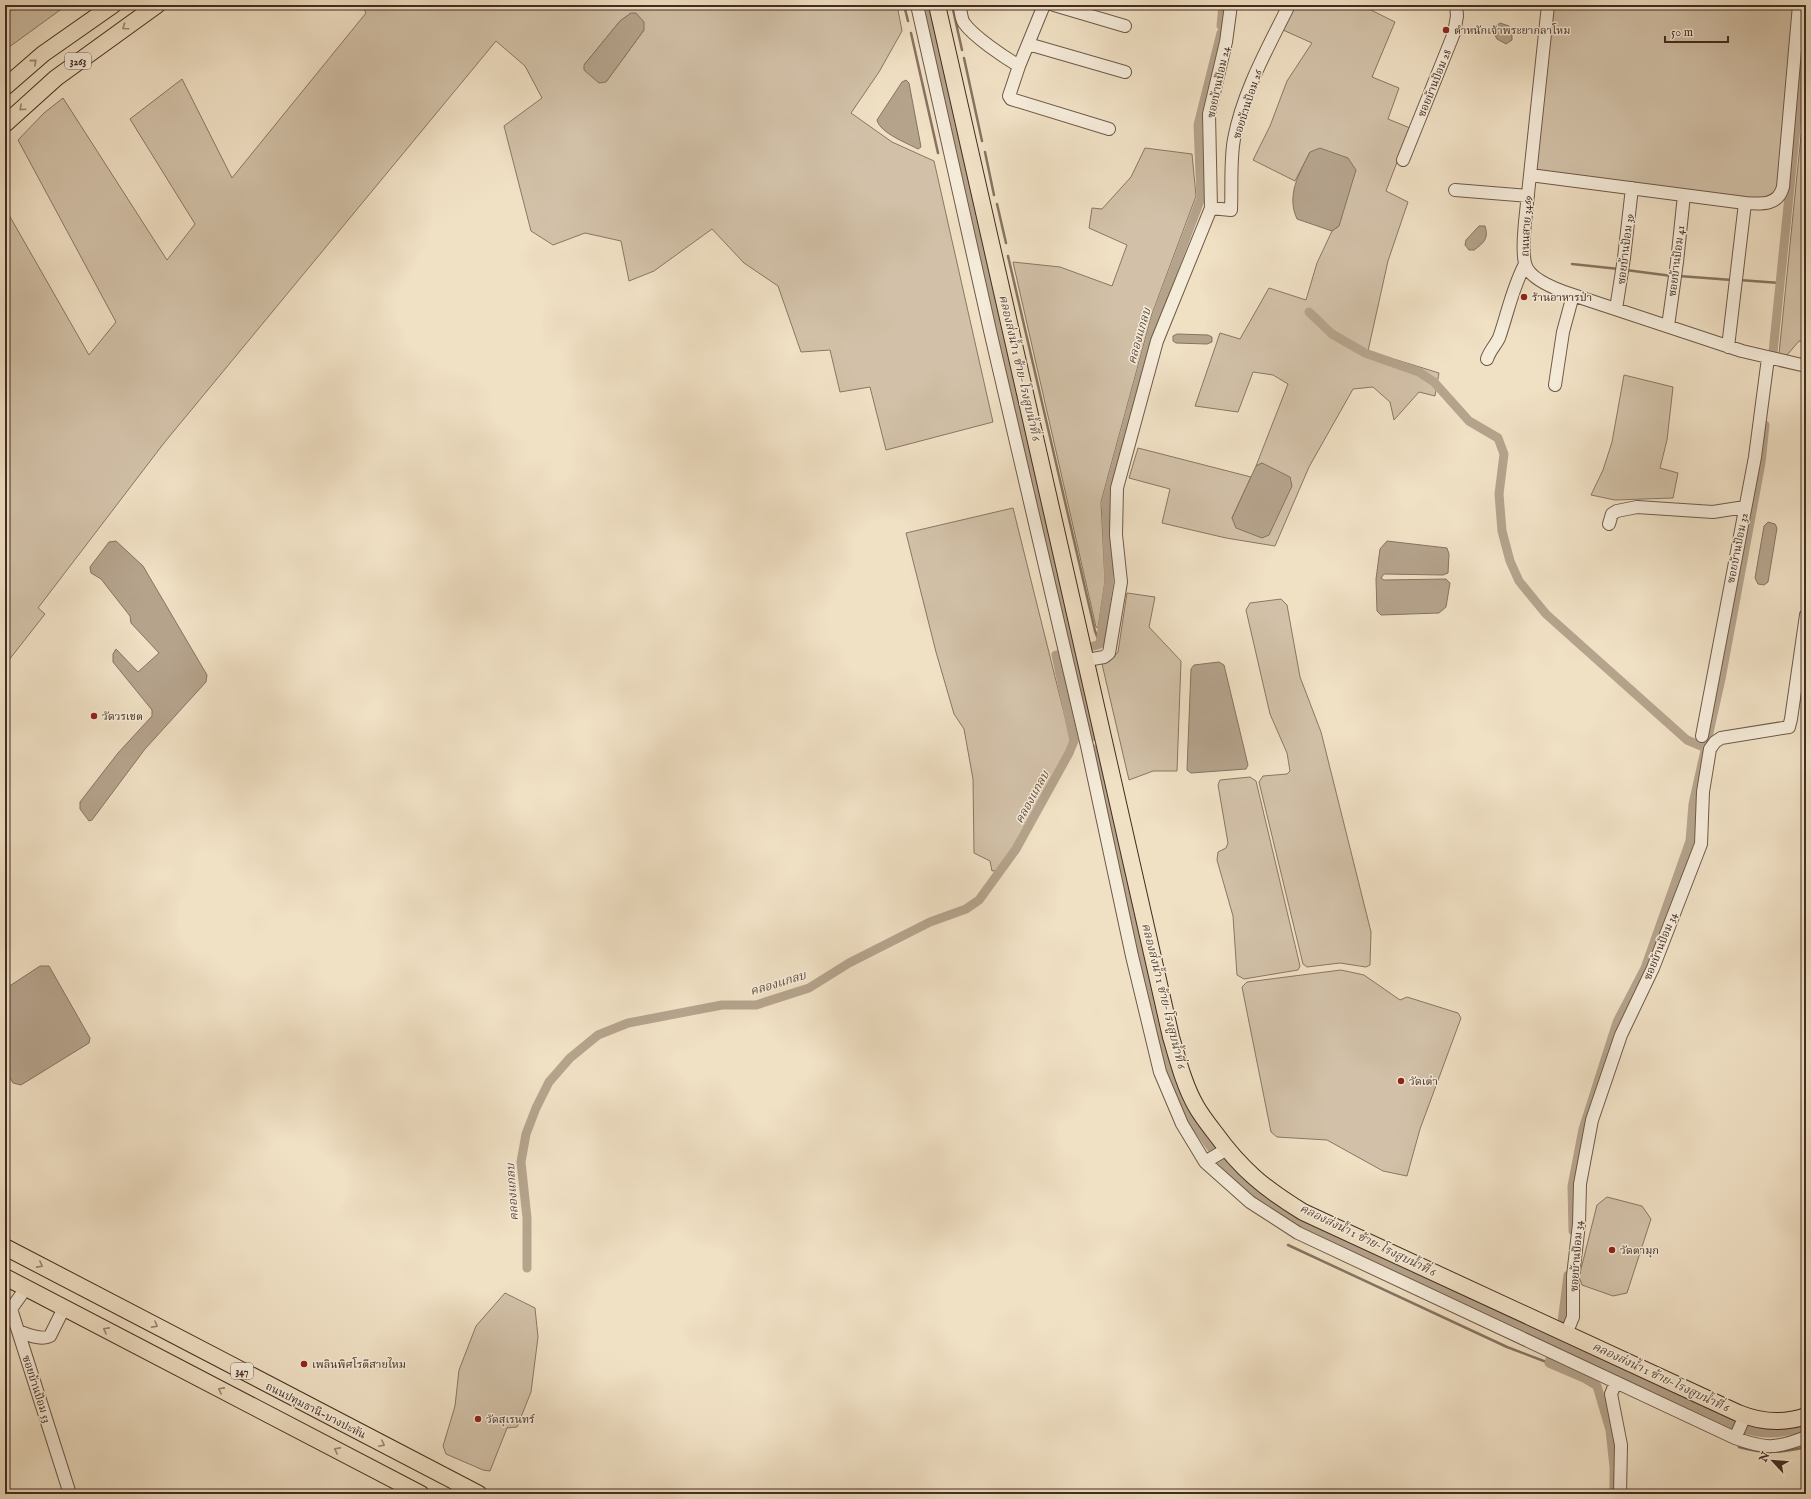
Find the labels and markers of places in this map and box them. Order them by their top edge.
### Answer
place label: ตำหนักเจ้าพระยากลาโหม [1454,23,1570,38]
marker: ตำหนักเจ้าพระยากลาโหม [1441,25,1451,35]
place label: ร้านอาหารป่า [1532,291,1592,305]
marker: ร้านอาหารป่า [1519,292,1529,302]
place label: วัดวรเชต [102,710,143,724]
marker: วัดวรเชต [89,711,99,721]
place label: วัดเต่า [1409,1075,1438,1089]
marker: วัดเต่า [1396,1076,1406,1086]
place label: วัดตามุก [1620,1244,1659,1258]
marker: วัดตามุก [1607,1245,1617,1255]
place label: เพลินพิศโรตีสายไหม [312,1357,406,1372]
marker: เพลินพิศโรตีสายไหม [299,1359,309,1369]
place label: วัดสุเรนทร์ [486,1413,535,1427]
marker: วัดสุเรนทร์ [473,1414,483,1424]

